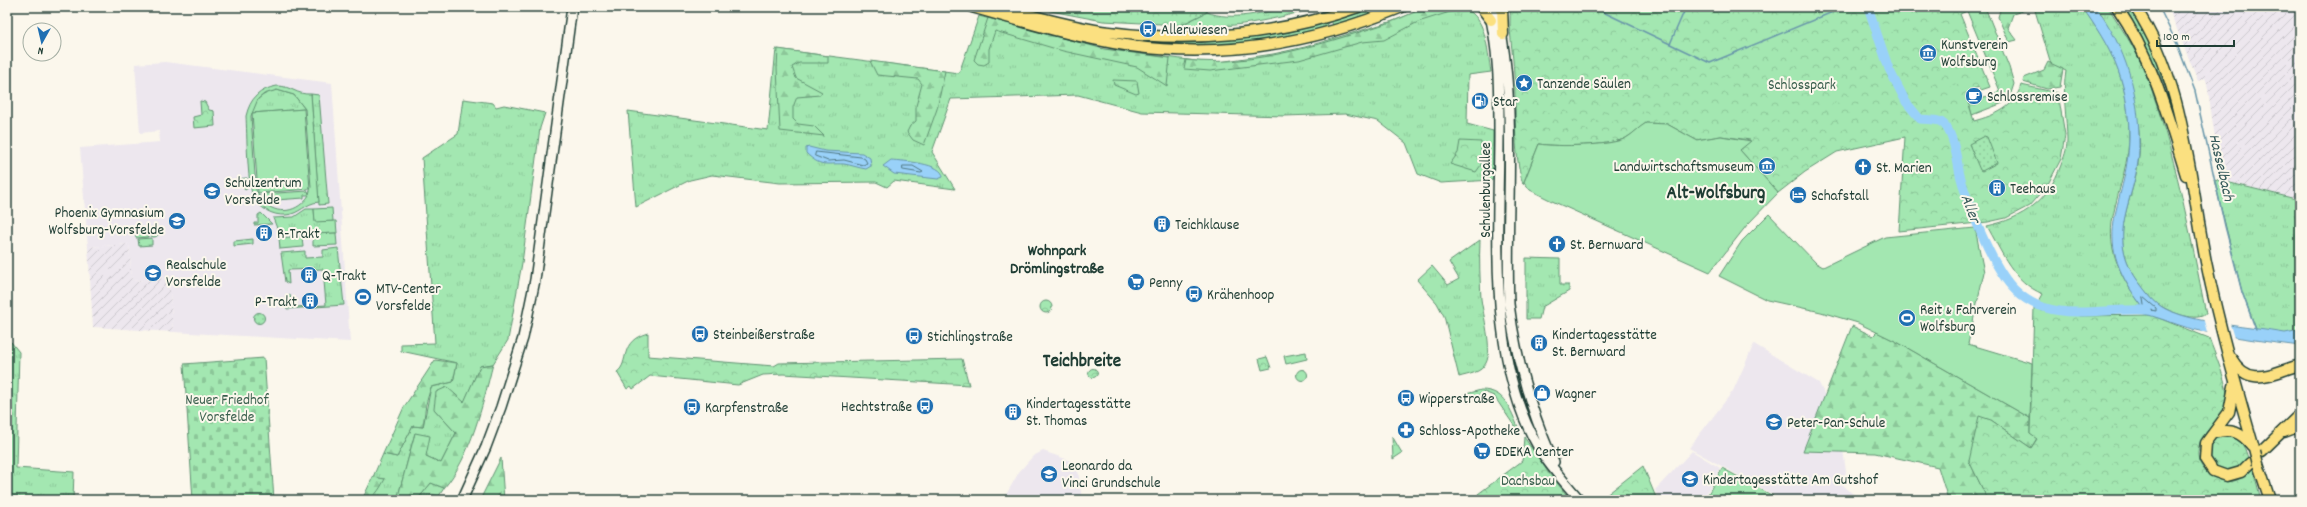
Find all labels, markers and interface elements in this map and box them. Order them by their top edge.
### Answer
bus stop icon: Allerwiesen [1138,19,1158,39]
place label: Allerwiesen [1161,20,1227,42]
north arrow [22,22,62,62]
scale bar [2157,22,2234,48]
text: 100 m [2163,29,2190,46]
place label: Kunstverein Wolfsburg [1941,35,2008,74]
text: N [37,42,45,58]
museum icon: Kunstverein Wolfsburg [1918,43,1938,63]
place icon: Tanzende Säulen [1514,73,1534,93]
place label: Tanzende Säulen [1537,74,1631,96]
park label: Schlosspark [1768,75,1836,97]
cafe icon: Schlossremise [1964,86,1984,106]
place label: Schlossremise [1987,87,2068,109]
fuel station icon: Star [1470,91,1490,111]
place label: Star [1493,92,1518,114]
water label: Hasselbach [2202,132,2240,204]
street label: Schulenburgallee [1476,142,1498,238]
museum icon: Landwirtschaftsmuseum [1757,156,1777,176]
place label: Landwirtschaftsmuseum [1614,157,1754,179]
church icon: St. Marien [1853,157,1873,177]
place label: St. Marien [1876,158,1932,180]
place label: Schulzentrum Vorsfelde [225,173,302,212]
building icon: Teehaus [1987,178,2007,198]
place label: Teehaus [2010,179,2056,201]
school or university icon: Schulzentrum Vorsfelde [202,181,222,201]
district label: Alt-Wolfsburg [1667,181,1765,208]
hotel icon: Schafstall [1788,185,1808,205]
place label: Schafstall [1811,186,1869,208]
water label: Aller [1954,191,1986,229]
place label: Phoenix Gymnasium Wolfsburg-Vorsfelde [48,203,164,242]
school or university icon: Phoenix Gymnasium Wolfsburg-Vorsfelde [167,211,187,231]
building icon: Teichklause [1152,214,1172,234]
place label: Teichklause [1175,215,1240,237]
building icon: R-Trakt [254,223,274,243]
place label: R-Trakt [277,224,320,246]
church icon: St. Bernward [1547,234,1567,254]
place label: St. Bernward [1570,235,1644,257]
district label: Wohnpark Drömlingstraße [1010,240,1104,281]
place label: Realschule Vorsfelde [166,255,227,294]
school or university icon: Realschule Vorsfelde [143,263,163,283]
building icon: Q-Trakt [299,265,319,285]
place label: Q-Trakt [322,266,367,288]
supermarket icon: Penny [1126,272,1146,292]
place label: Penny [1149,273,1183,295]
place label: MTV-Center Vorsfelde [376,279,441,318]
bus stop icon: Krähenhoop [1184,284,1204,304]
place label: Krähenhoop [1207,285,1275,307]
sports icon: MTV-Center Vorsfelde [353,287,373,307]
building icon: P-Trakt [300,291,320,311]
place label: P-Trakt [255,292,297,314]
place label: Reit & Fahrverein Wolfsburg [1920,300,2017,339]
sports icon: Reit & Fahrverein Wolfsburg [1897,308,1917,328]
bus stop icon: Steinbeißerstraße [690,324,710,344]
place label: Steinbeißerstraße [713,325,815,347]
place label: Kindertagesstätte St. Bernward [1552,325,1657,364]
bus stop icon: Stichlingstraße [904,326,924,346]
place label: Stichlingstraße [927,327,1013,349]
building icon: Kindertagesstätte St. Bernward [1529,333,1549,353]
district label: Teichbreite [1043,349,1121,376]
shop icon: Wagner [1532,383,1552,403]
place label: Wagner [1555,384,1597,406]
bus stop icon: Wipperstraße [1396,388,1416,408]
place label: Wipperstraße [1419,389,1495,411]
park label: Neuer Friedhof Vorsfelde [185,390,269,429]
place label: Kindertagesstätte St. Thomas [1026,394,1131,433]
bus stop icon: Hechtstraße [915,396,935,416]
bus stop icon: Karpfenstraße [682,397,702,417]
place label: Hechtstraße [841,397,912,419]
place label: Karpfenstraße [705,398,789,420]
building icon: Kindertagesstätte St. Thomas [1003,402,1023,422]
school or university icon: Peter-Pan-Schule [1764,412,1784,432]
place label: Peter-Pan-Schule [1787,413,1886,435]
pharmacy icon: Schloss-Apotheke [1396,420,1416,440]
place label: Schloss-Apotheke [1419,421,1520,443]
supermarket icon: EDEKA Center [1472,441,1492,461]
place label: EDEKA Center [1495,442,1574,464]
place label: Leonardo da Vinci Grundschule [1062,456,1161,495]
school or university icon: Leonardo da Vinci Grundschule [1039,464,1059,484]
school or university icon: Kindertagesstätte Am Gutshof [1680,469,1700,489]
place label: Kindertagesstätte Am Gutshof [1703,470,1879,492]
park label: Dachsbau [1501,471,1555,493]

